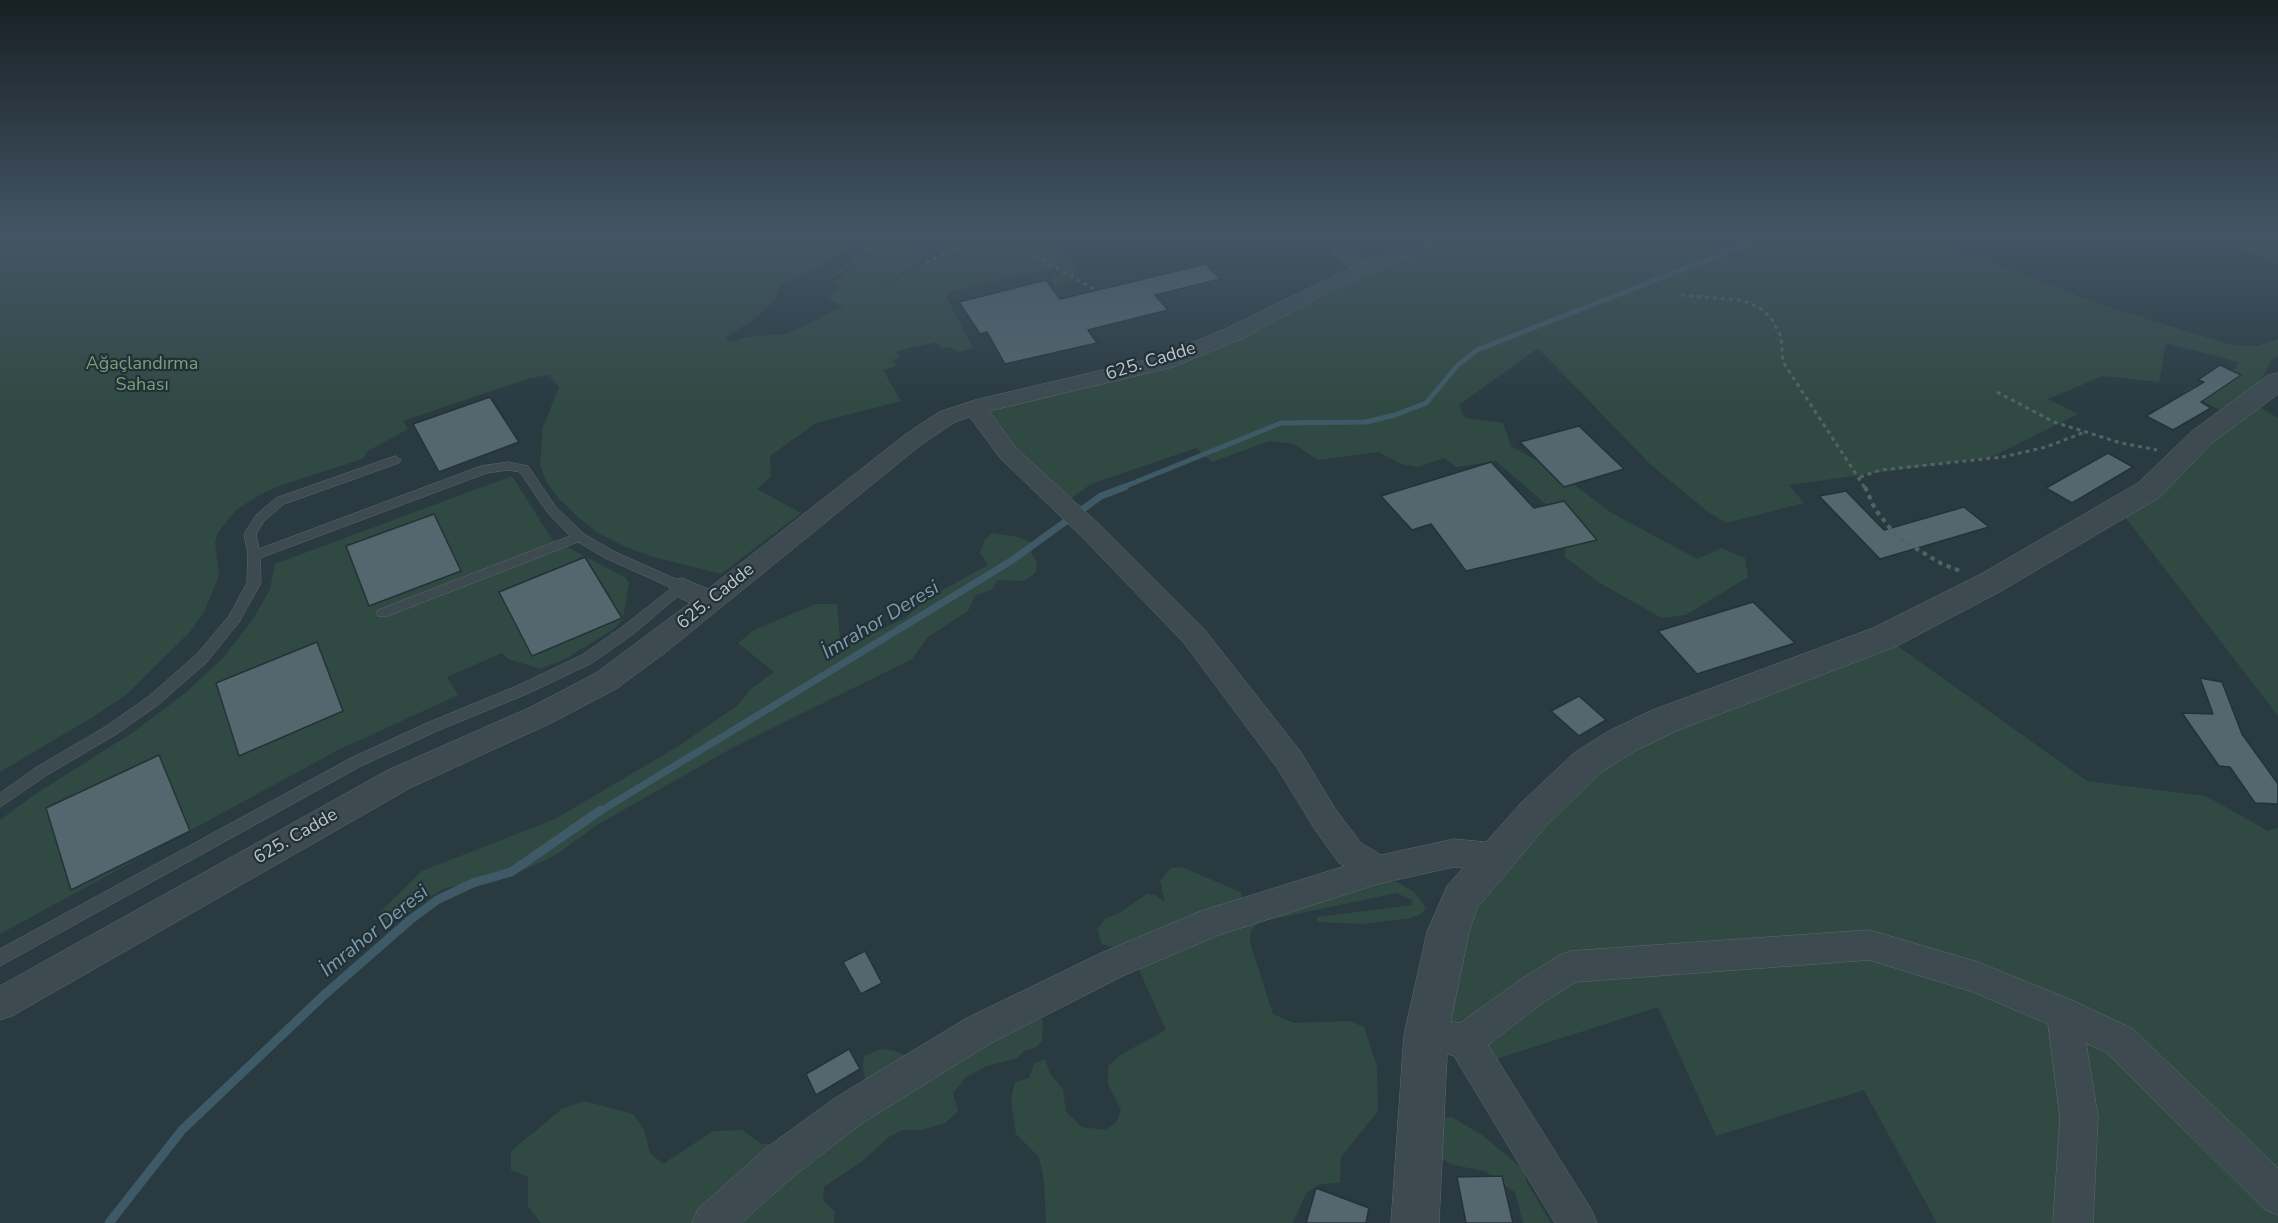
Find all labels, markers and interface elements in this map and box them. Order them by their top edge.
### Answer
street label: 625. Cadde [1103,338,1199,386]
park label: Ağaçlandırma Sahası [86,354,198,397]
street label: 625. Cadde [673,559,759,635]
water label: İmrahor Deresi [818,577,944,665]
street label: 625. Cadde [250,804,342,870]
water label: İmrahor Deresi [316,881,434,983]

